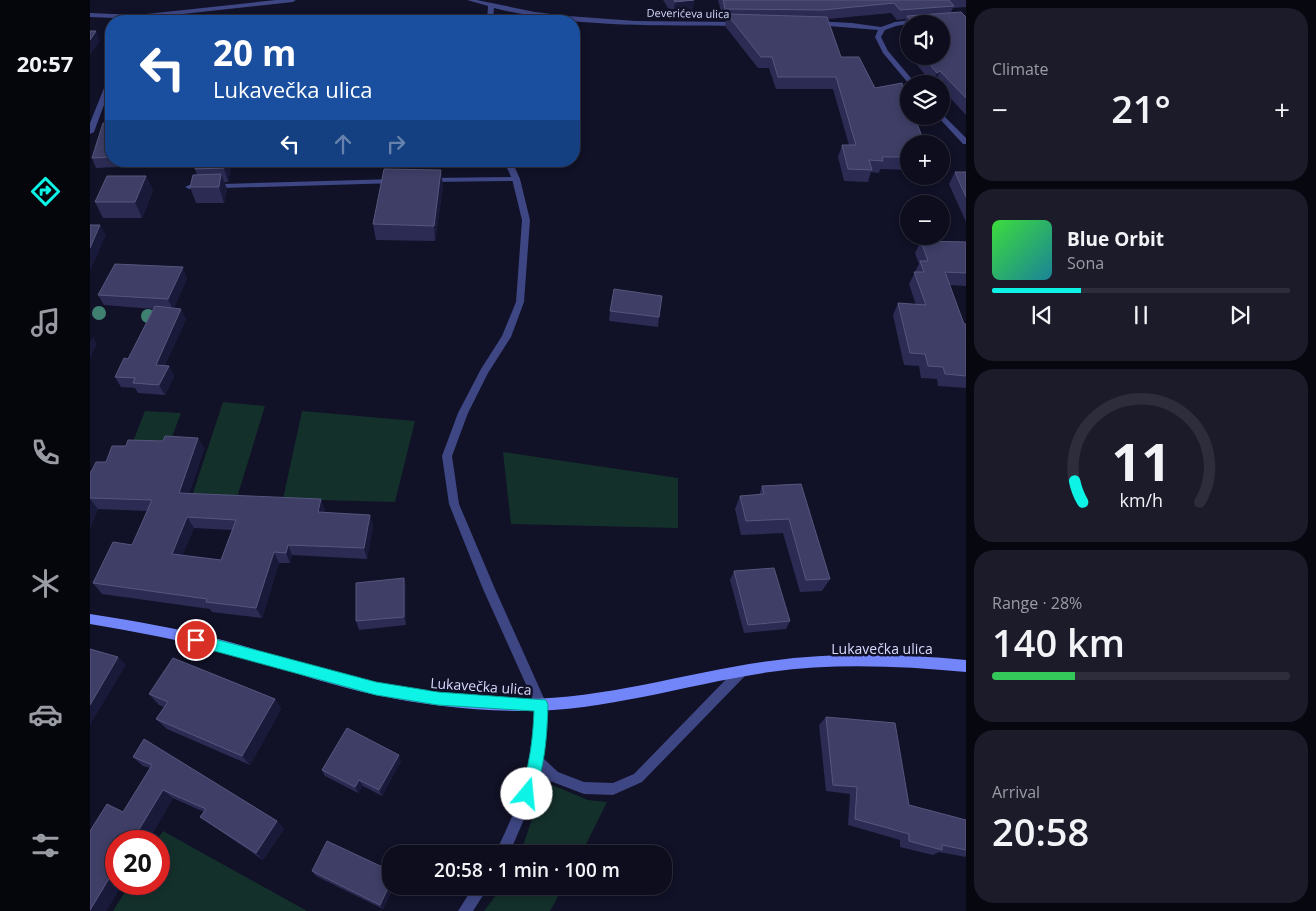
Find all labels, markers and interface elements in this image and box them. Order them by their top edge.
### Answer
street label: Deverićeva ulica [647,5,729,21]
map controls [900,15,950,245]
button: sound [900,15,950,65]
text: 20 m [213,29,296,76]
icon: left [130,35,195,100]
text: 20:57 [17,48,73,78]
text: Climate [992,58,1049,80]
text: Lukavečka ulica [213,74,373,104]
button: layers [900,75,950,125]
text: 21° [1111,82,1171,134]
text: − [992,90,1008,128]
text: + [1274,90,1290,128]
icon: left [276,130,304,158]
icon: ahead [329,130,357,158]
icon: right [382,130,410,158]
button: + [900,135,950,185]
icon: directions [28,174,63,209]
button: − [900,195,950,245]
text: Blue Orbit [1067,226,1164,252]
text: Sona [1067,252,1104,274]
icon: previous [1028,301,1056,329]
icon: pause [1127,301,1155,329]
icon: next [1226,301,1254,329]
icon: music [28,305,63,340]
text: 11 [1111,425,1171,496]
icon: phone [28,435,63,470]
text: km/h [1119,488,1163,512]
icon: climate [28,566,63,601]
text: Range · 28% [992,592,1082,614]
text: 140 km [992,616,1125,668]
pin [175,619,217,661]
icon: arrive [182,626,210,654]
street label: Lukavečka ulica [831,639,933,658]
street label: Lukavečka ulica [430,673,532,699]
icon: car [28,697,63,732]
position arrow [500,767,552,819]
text: Arrival [992,781,1040,803]
text: 20:58 [992,805,1089,857]
icon: filters [28,828,63,863]
speed limit sign: 20 [105,830,170,895]
text: 20:58 · 1 min · 100 m [434,857,620,883]

